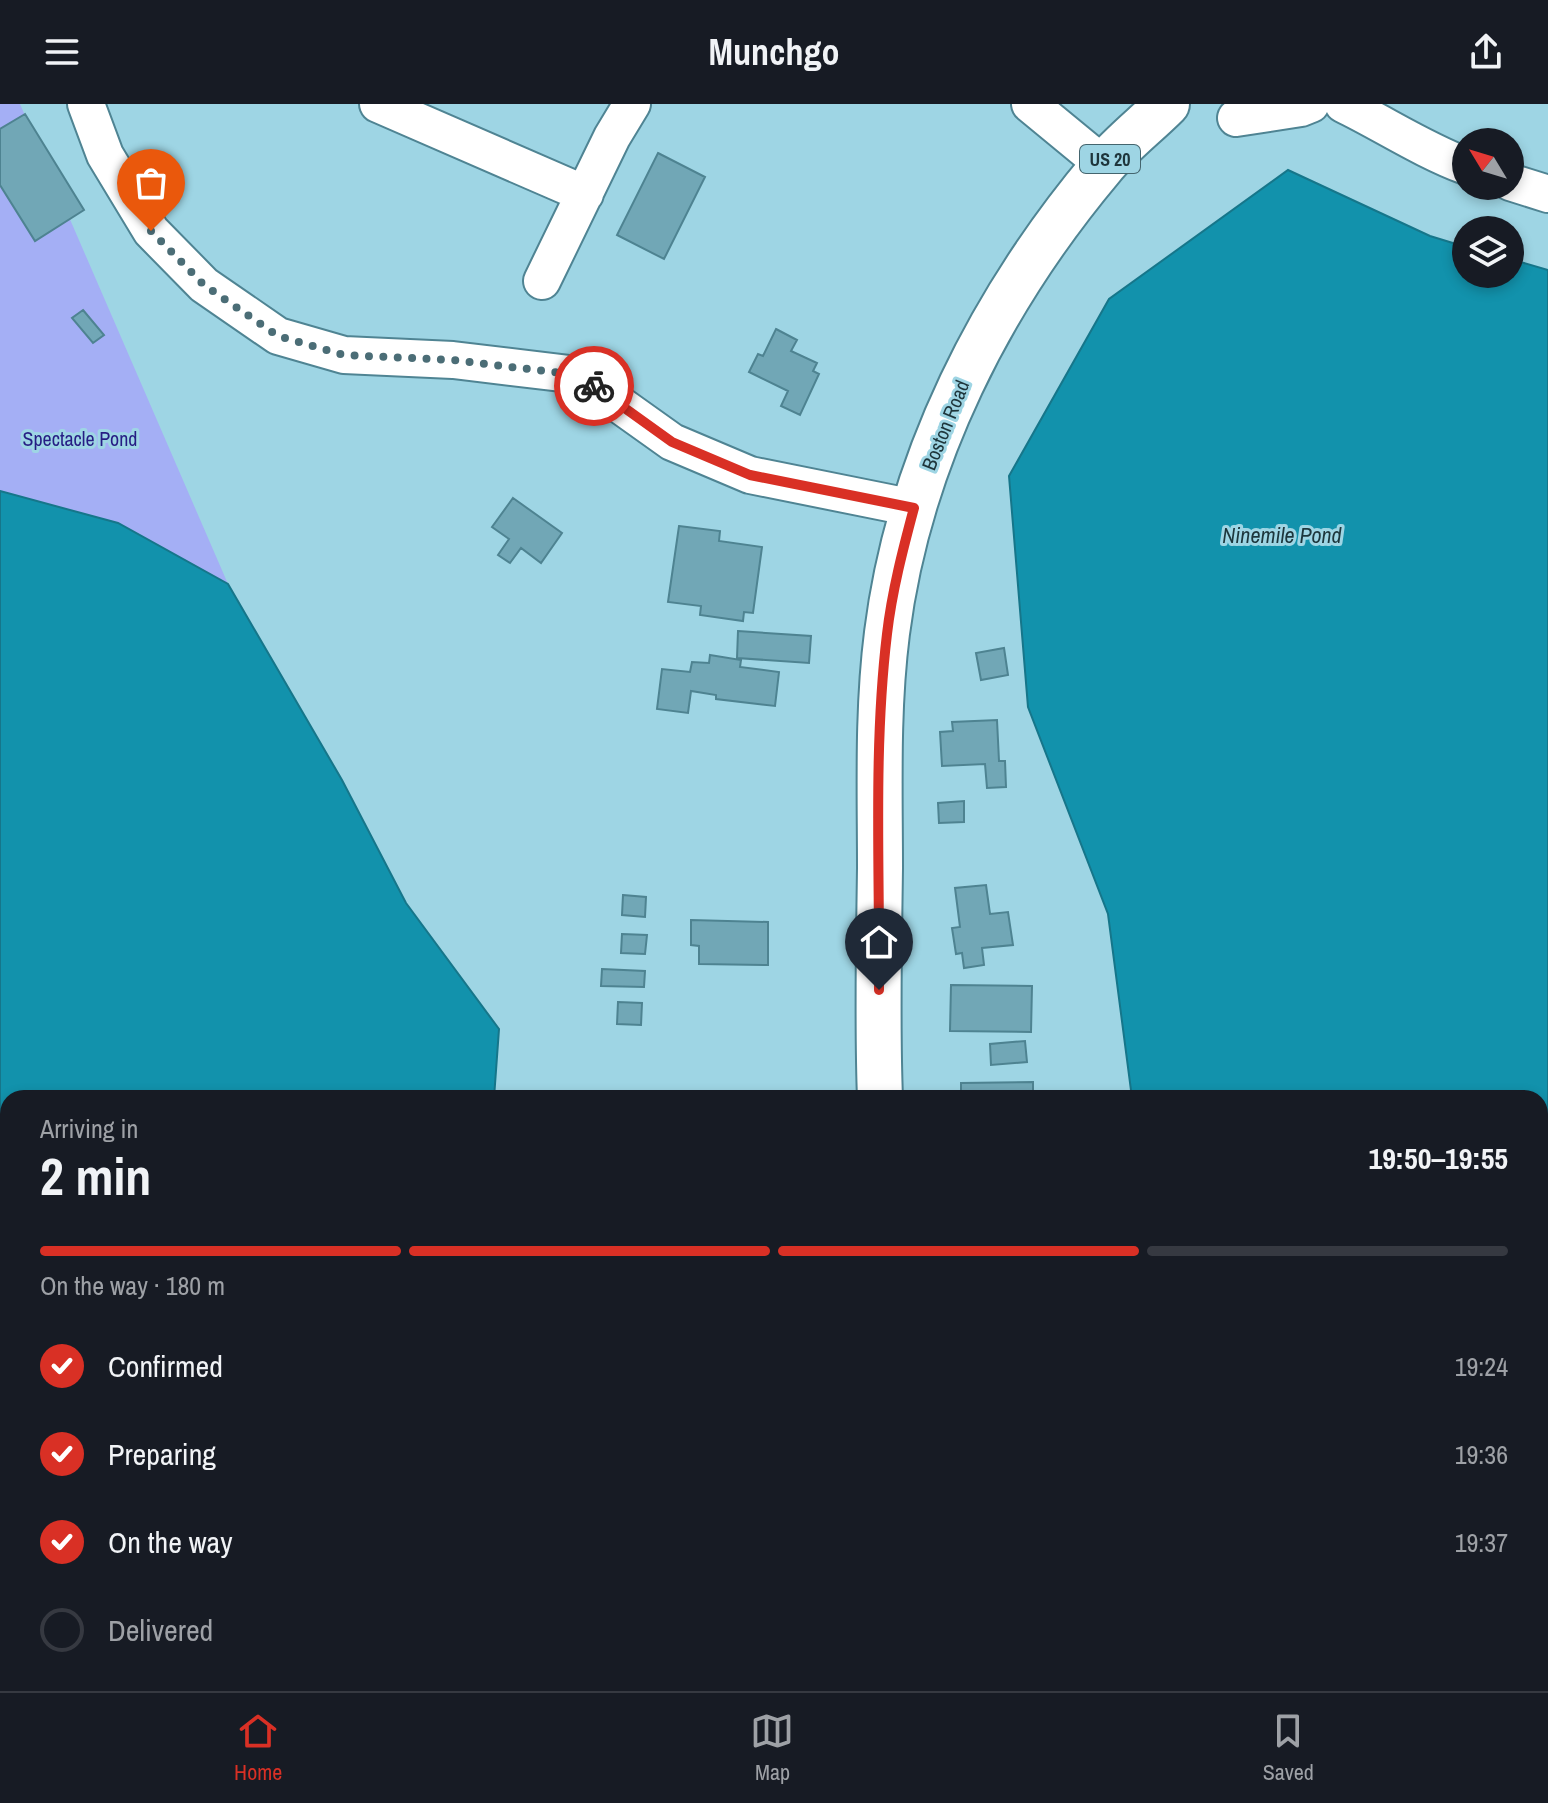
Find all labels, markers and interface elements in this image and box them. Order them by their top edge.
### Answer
text: Munchgo [708,28,840,76]
icon: menu [40,30,84,74]
icon: share [1464,30,1508,74]
north arrow [1452,128,1524,200]
map controls [1452,128,1524,288]
road number: US 20 [1080,145,1140,173]
pin [117,149,185,231]
icon: bag [129,161,173,205]
button: layers [1452,216,1524,288]
courier [554,346,634,426]
icon: bike [572,364,616,408]
street label: Boston Road [915,376,975,474]
park label: Spectacle Pond [23,425,137,452]
water label: Ninemile Pond [1222,520,1343,550]
pin [845,908,913,990]
icon: home [857,920,901,964]
text: Arriving in [40,1111,138,1146]
text: 19:50–19:55 [1369,1138,1508,1178]
text: 2 min [40,1141,151,1211]
text: On the way · 180 m [40,1268,225,1303]
icon: check [40,1344,84,1388]
text: Confirmed [108,1346,223,1386]
text: 19:24 [1455,1349,1508,1384]
icon: check [40,1432,84,1476]
text: Preparing [108,1434,216,1474]
text: 19:36 [1455,1437,1508,1472]
icon: check [40,1520,84,1564]
text: On the way [108,1522,232,1562]
text: 19:37 [1455,1525,1508,1560]
text: Delivered [108,1610,213,1650]
tab: Home [234,1709,282,1787]
tab: Map [750,1709,794,1787]
tab: Saved [1263,1709,1314,1787]

